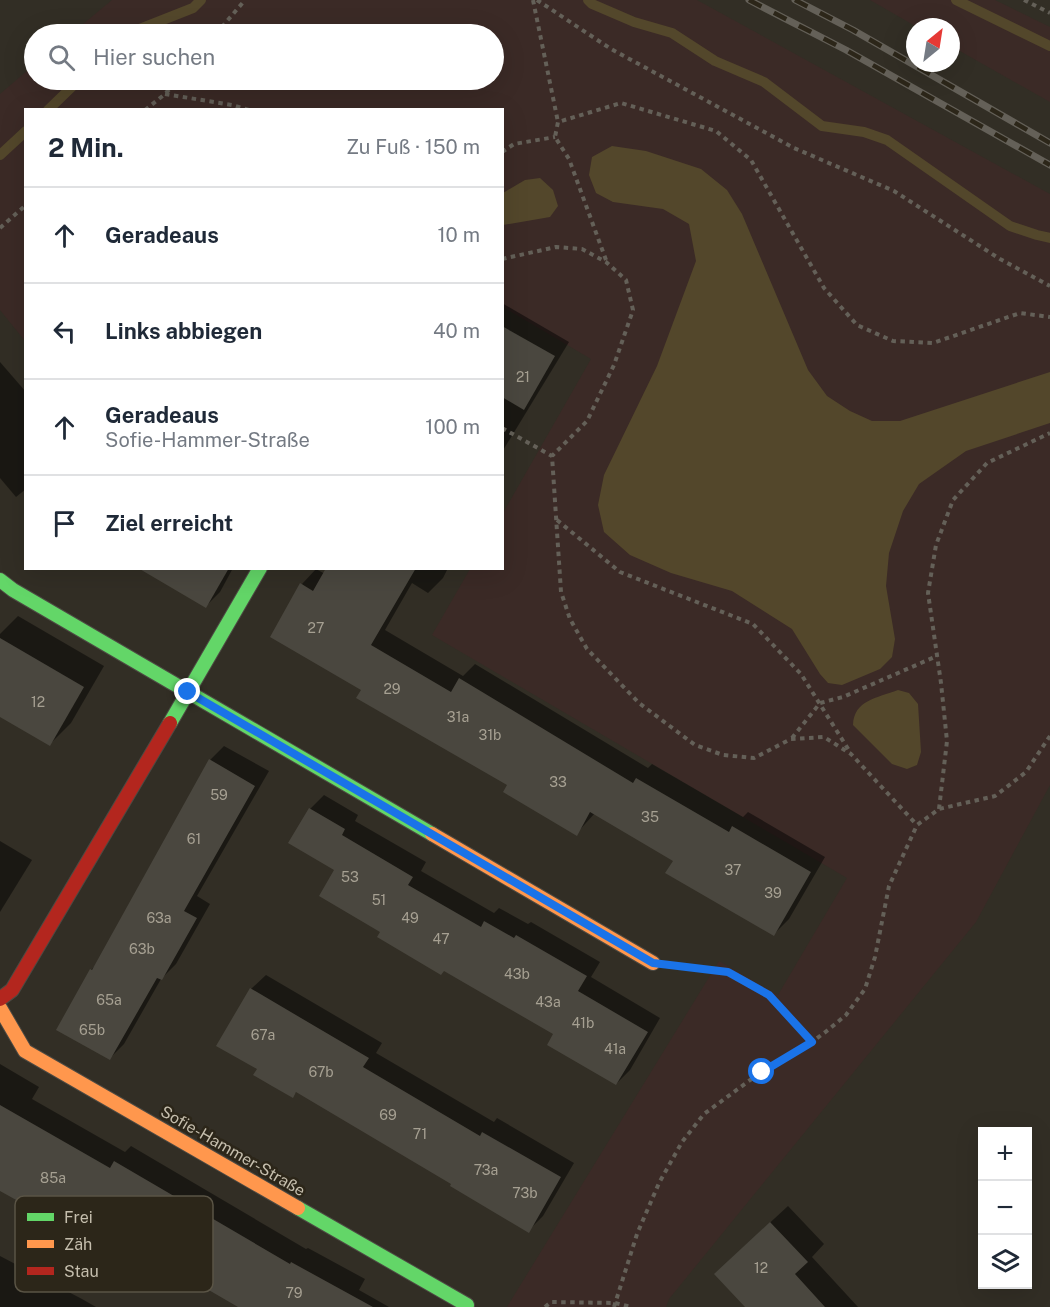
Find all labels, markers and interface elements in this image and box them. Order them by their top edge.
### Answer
north arrow [906,18,960,72]
search box [24,24,504,90]
icon: search [45,41,78,74]
text: Hier suchen [93,44,215,70]
text: 2 Min. [48,132,124,163]
text: Zu Fuß · 150 m [346,135,480,159]
icon: ahead [48,219,81,252]
text: Geradeaus [105,222,219,248]
text: 10 m [437,223,480,247]
icon: left [48,315,81,348]
text: Links abbiegen [105,318,262,344]
text: 40 m [433,319,480,343]
house number: 21 [516,369,530,385]
text: Geradeaus [105,402,219,428]
icon: ahead [48,411,81,444]
text: 100 m [425,415,480,439]
text: Sofie-Hammer-Straße [105,428,310,452]
icon: arrive [48,507,81,540]
text: Ziel erreicht [105,510,233,536]
house number: 27 [308,620,324,636]
route end [174,678,200,704]
house number: 29 [383,681,401,697]
house number: 12 [31,694,45,710]
house number: 31a [447,709,469,725]
house number: 31b [479,727,501,743]
house number: 33 [549,774,567,790]
house number: 59 [210,787,228,803]
house number: 35 [641,809,659,825]
house number: 61 [187,831,201,847]
house number: 37 [725,862,741,878]
house number: 53 [341,869,359,885]
house number: 39 [764,885,782,901]
house number: 51 [372,892,386,908]
house number: 63a [146,910,172,926]
house number: 49 [401,910,419,926]
house number: 47 [432,931,450,947]
house number: 63b [129,941,155,957]
house number: 43b [504,966,530,982]
house number: 65a [96,992,122,1008]
house number: 43a [535,994,561,1010]
house number: 41b [572,1015,594,1031]
house number: 65b [79,1022,105,1038]
house number: 67a [251,1027,275,1043]
house number: 41a [604,1041,626,1057]
route start [748,1058,774,1084]
house number: 67b [308,1064,334,1080]
street label: Sofie-Hammer-Straße [157,1102,309,1200]
house number: 69 [379,1107,397,1123]
house number: 71 [413,1126,427,1142]
map controls [978,1127,1032,1289]
button: + [978,1127,1032,1181]
house number: 73a [474,1162,498,1178]
house number: 85a [40,1170,66,1186]
button: − [978,1181,1032,1235]
house number: 73b [512,1185,538,1201]
legend [15,1196,213,1292]
text: Frei [64,1208,93,1227]
text: Zäh [64,1235,92,1254]
button: layers [978,1235,1032,1289]
house number: 12 [754,1260,768,1276]
text: Stau [64,1262,99,1281]
house number: 79 [286,1285,303,1301]

